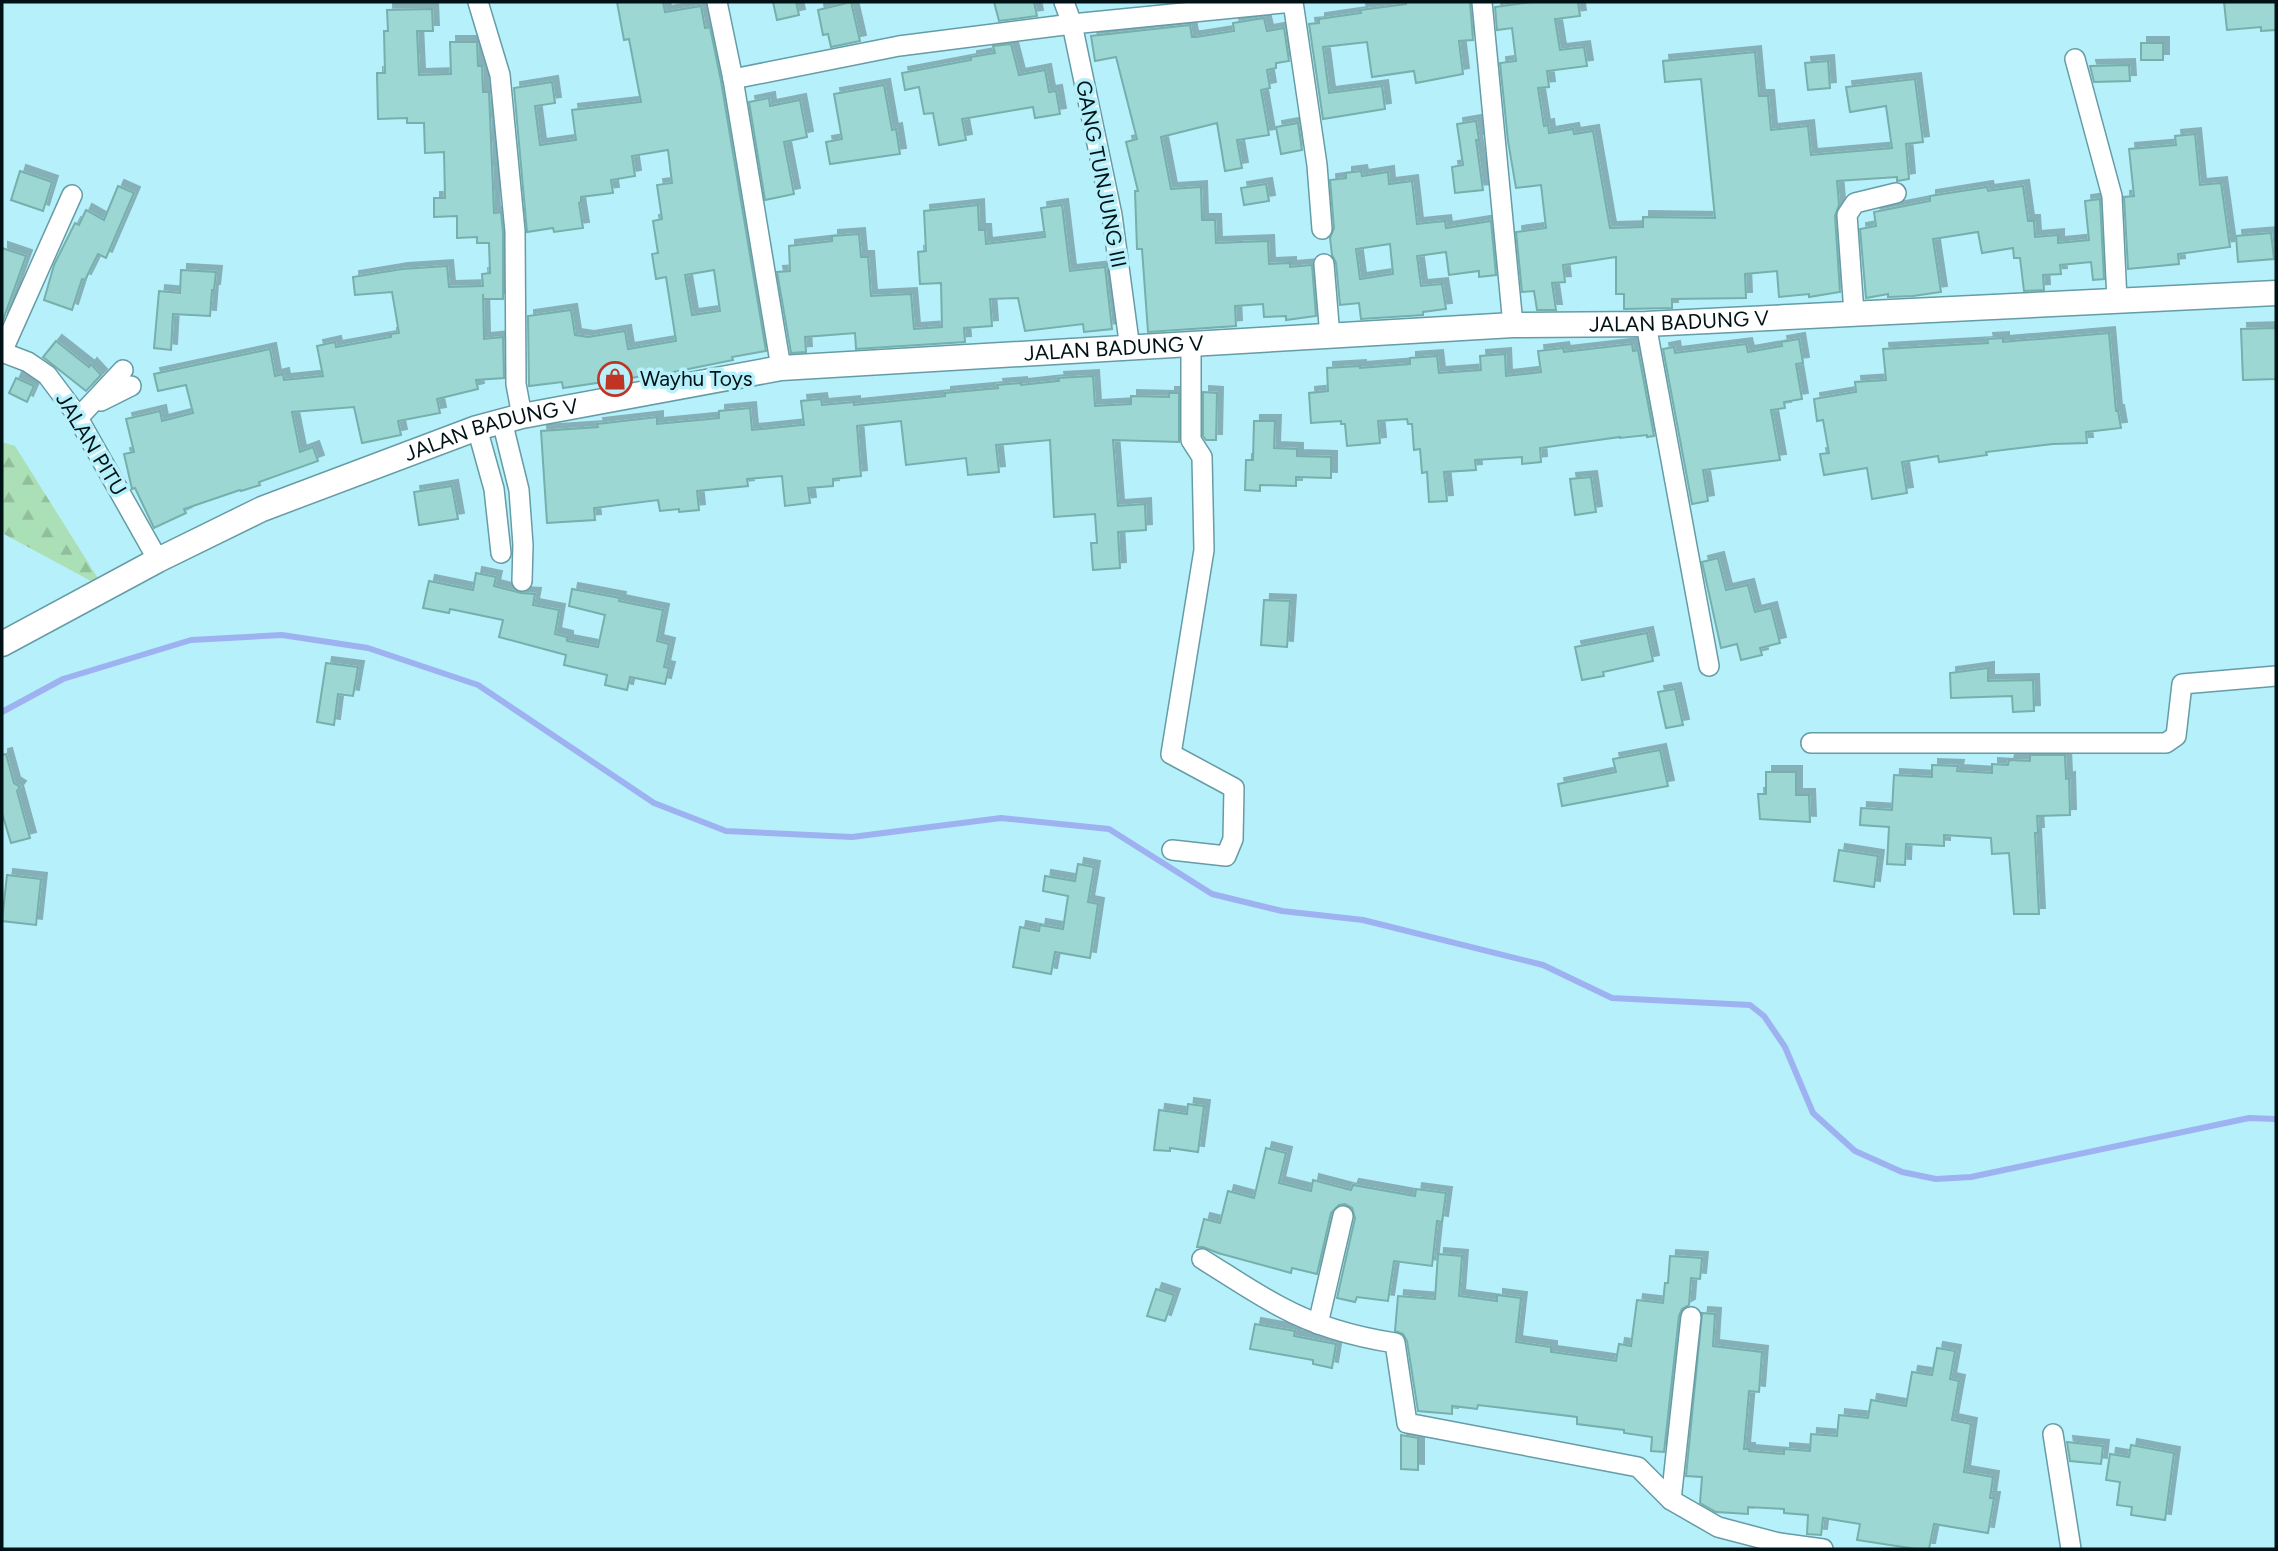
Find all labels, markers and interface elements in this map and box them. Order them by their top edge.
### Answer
street label: GANG TUNJUNG III [1071,78,1132,270]
street label: JALAN BADUNG V [1589,305,1770,336]
street label: JALAN BADUNG V [1023,330,1205,366]
shop icon: Wayhu Toys [596,360,634,398]
place label: Wayhu Toys [640,366,753,391]
street label: JALAN PITU [51,388,132,500]
street label: JALAN BADUNG V [401,393,580,466]

